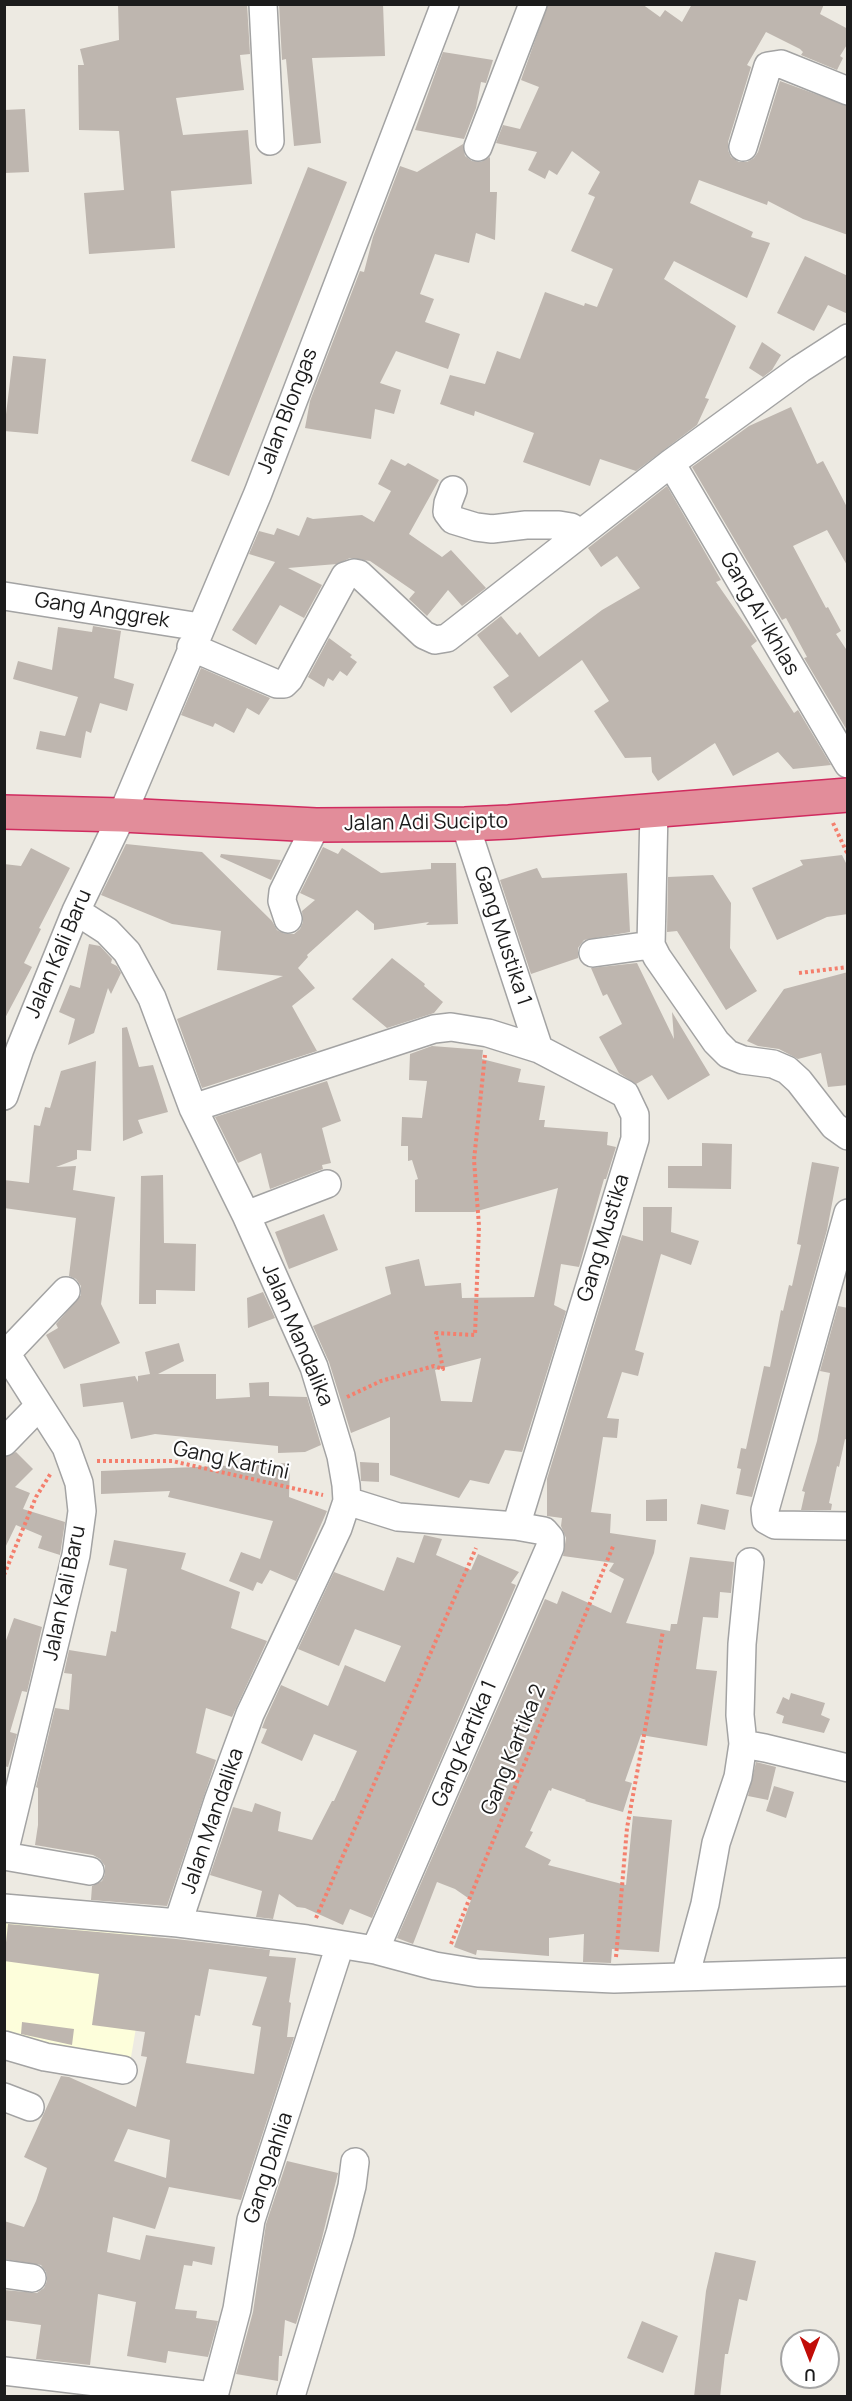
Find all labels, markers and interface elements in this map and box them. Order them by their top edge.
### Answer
street label: Jalan Blongas [253,345,323,477]
street label: Gang Al-Ikhlas [714,548,804,680]
street label: Gang Anggrek [33,588,171,634]
street label: Jalan Adi Sucipto [344,809,508,837]
street label: Gang Mustika 1 [468,863,536,1009]
street label: Jalan Kali Baru [21,886,97,1022]
street label: Gang Mustika [573,1171,635,1305]
street label: Jalan Mandalika [256,1260,338,1410]
street label: Gang Kartini [171,1436,291,1486]
street label: Jalan Kali Baru [38,1523,92,1663]
street label: Gang Kartika 1 [427,1677,503,1811]
street label: Gang Kartika 2 [476,1681,552,1819]
street label: Jalan Mandalika [176,1745,250,1897]
street label: Gang Dahlia [239,2109,299,2227]
north arrow [780,2329,840,2389]
text: U [804,2364,816,2386]

